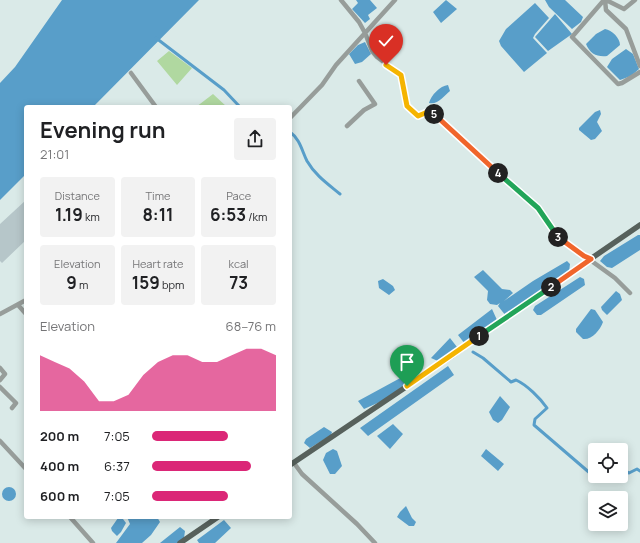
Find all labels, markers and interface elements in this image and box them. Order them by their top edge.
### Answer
pin [369,24,403,65]
icon: check [375,30,397,52]
pin: 5 [424,104,444,124]
text: 5 [431,106,437,121]
text: Evening run [40,115,165,145]
button: share [234,118,276,160]
text: 21:01 [40,145,69,163]
pin: 4 [488,163,508,183]
text: 4 [495,165,501,180]
text: Distance [55,188,100,203]
text: Time [146,188,170,203]
text: Pace [226,188,251,203]
text: 1.19 [55,203,83,226]
text: 8:11 [142,203,174,226]
text: 6:53 [210,203,246,226]
text: km [83,209,100,224]
text: /km [246,209,267,224]
pin: 3 [548,227,568,247]
text: 3 [555,229,561,244]
text: Elevation [54,256,101,271]
text: Heart rate [132,256,184,271]
text: kcal [229,256,249,271]
text: 9 [66,271,77,294]
text: 159 [132,271,160,294]
text: 73 [229,271,248,294]
text: m [77,277,88,292]
text: bpm [160,277,184,292]
pin: 2 [541,277,561,297]
text: 2 [548,279,554,294]
text: Elevation [40,317,95,335]
text: 68–76 m [226,317,276,335]
pin: 1 [469,326,489,346]
text: 1 [477,328,481,343]
pin [390,345,424,386]
icon: arrive [396,351,418,373]
text: 200 m [40,427,79,445]
text: 7:05 [104,427,130,445]
map controls [588,443,628,531]
button: locate [588,443,628,483]
text: 400 m [40,457,79,475]
text: 6:37 [104,457,130,475]
text: 600 m [40,487,79,505]
text: 7:05 [104,487,130,505]
button: layers [588,491,628,531]

